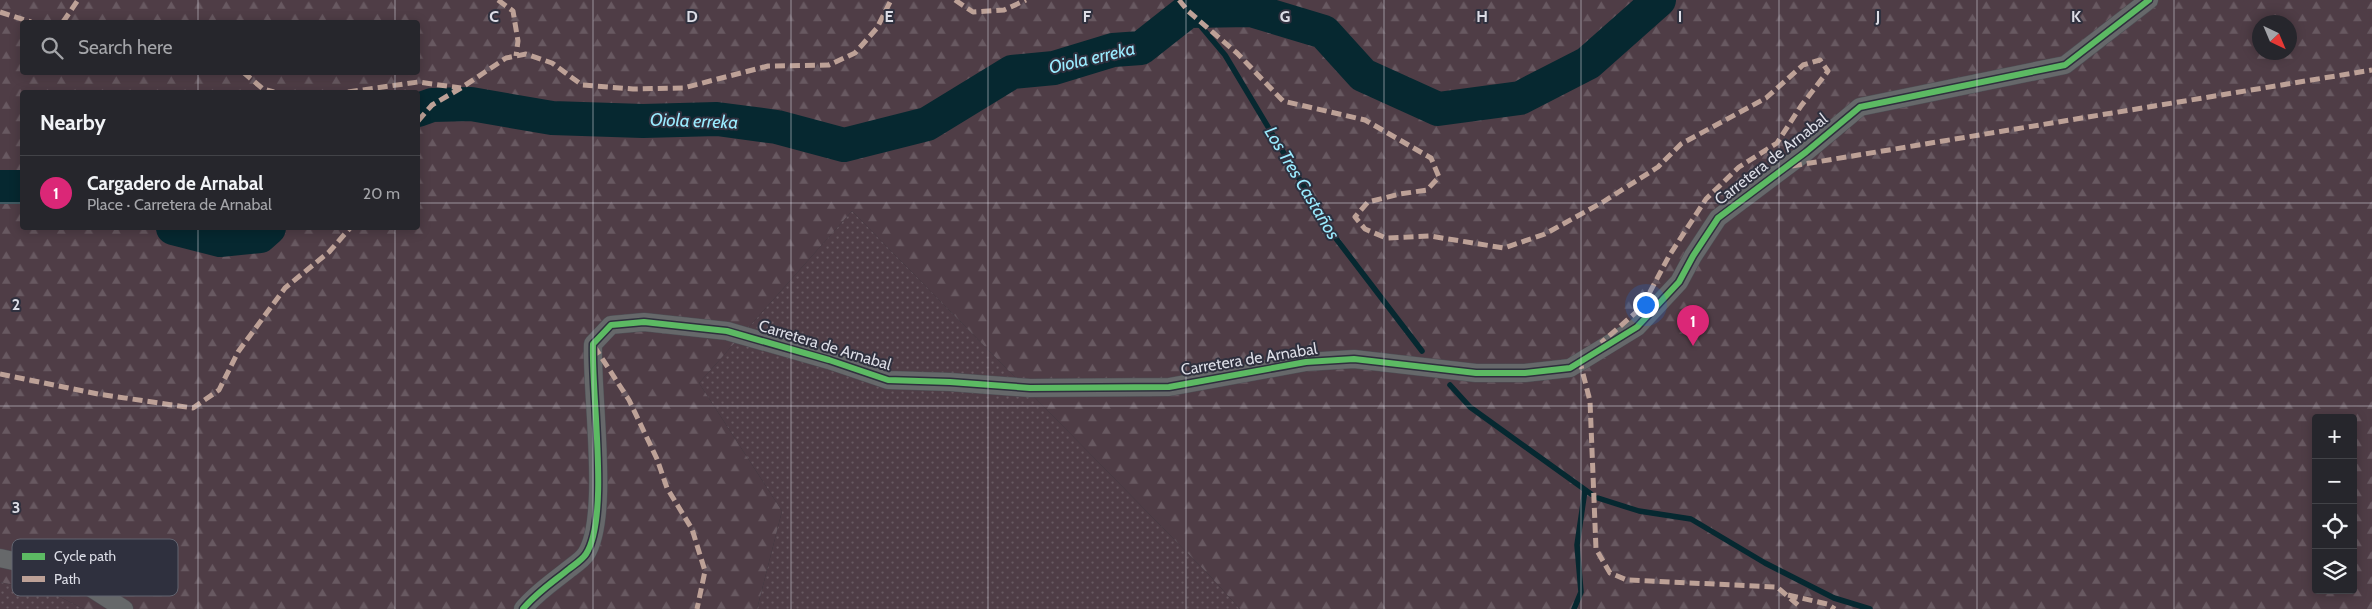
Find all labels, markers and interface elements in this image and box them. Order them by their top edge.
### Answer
text: C [489,7,499,26]
text: D [686,7,698,26]
text: E [884,7,894,26]
text: F [1083,7,1092,26]
text: G [1280,7,1290,26]
text: H [1476,7,1488,26]
text: I [1678,7,1682,26]
text: J [1875,7,1880,26]
text: K [2071,7,2081,26]
north arrow [2252,15,2297,60]
search box [20,20,420,75]
icon: search [38,34,66,62]
text: Search here [78,36,172,59]
water label: Oiola erreka [1047,37,1137,79]
water label: Oiola erreka [650,108,738,134]
street label: Carretera de Arnabal [1711,109,1831,209]
text: Nearby [40,110,106,135]
water label: Los Tres Castaños [1260,123,1344,243]
text: Cargadero de Arnabal [87,172,263,195]
text: 1 [53,184,59,203]
text: 20 m [363,184,400,203]
text: Place · Carretera de Arnabal [87,195,272,214]
your location [1633,292,1659,318]
text: 2 [12,295,20,314]
pin: 1 [1677,305,1709,346]
street label: Carretera de Arnabal [756,316,894,374]
street label: Carretera de Arnabal [1179,339,1319,379]
map controls [2312,414,2357,594]
button: + [2312,414,2357,459]
button: − [2312,459,2357,504]
text: 3 [12,498,20,517]
button: locate [2312,504,2357,549]
legend [12,539,178,596]
text: Cycle path [54,547,116,565]
button: layers [2312,549,2357,594]
text: Path [54,570,81,588]

